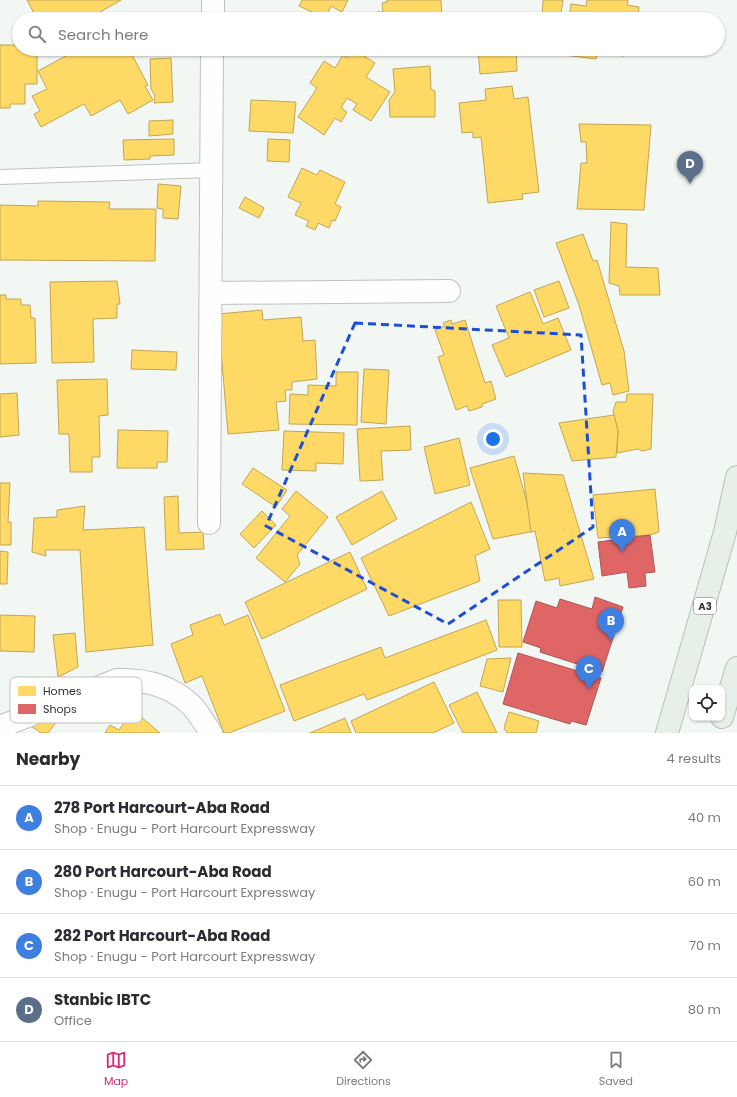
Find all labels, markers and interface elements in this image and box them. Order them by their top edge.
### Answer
search box [12,12,725,56]
icon: search [26,23,48,45]
text: Search here [58,24,148,45]
pin: D [677,151,703,184]
your location [483,429,503,449]
pin: A [609,519,635,552]
road number: A3 [694,598,716,614]
pin: B [598,608,624,641]
pin: C [576,656,602,689]
legend [10,677,142,723]
text: Homes [43,683,82,699]
map controls [689,685,725,721]
button: locate [689,685,725,721]
text: Shops [43,701,77,717]
text: Nearby [16,747,80,771]
text: 4 results [667,749,721,768]
text: 278 Port Harcourt-Aba Road [54,797,270,818]
text: A [24,808,34,827]
text: 40 m [688,808,721,827]
text: Shop · Enugu - Port Harcourt Expressway [54,819,315,838]
text: 280 Port Harcourt-Aba Road [54,861,272,882]
text: B [25,872,33,891]
text: 60 m [688,872,721,891]
text: Shop · Enugu - Port Harcourt Expressway [54,883,315,902]
text: 282 Port Harcourt-Aba Road [54,925,270,946]
text: C [24,936,34,955]
text: 70 m [689,936,721,955]
text: Shop · Enugu - Port Harcourt Expressway [54,947,315,966]
text: Stanbic IBTC [54,989,151,1010]
text: D [24,1000,34,1019]
text: 80 m [688,1000,721,1019]
text: Office [54,1011,92,1030]
tab: Map [104,1049,128,1090]
tab: Directions [336,1049,391,1090]
tab: Saved [599,1049,633,1090]

